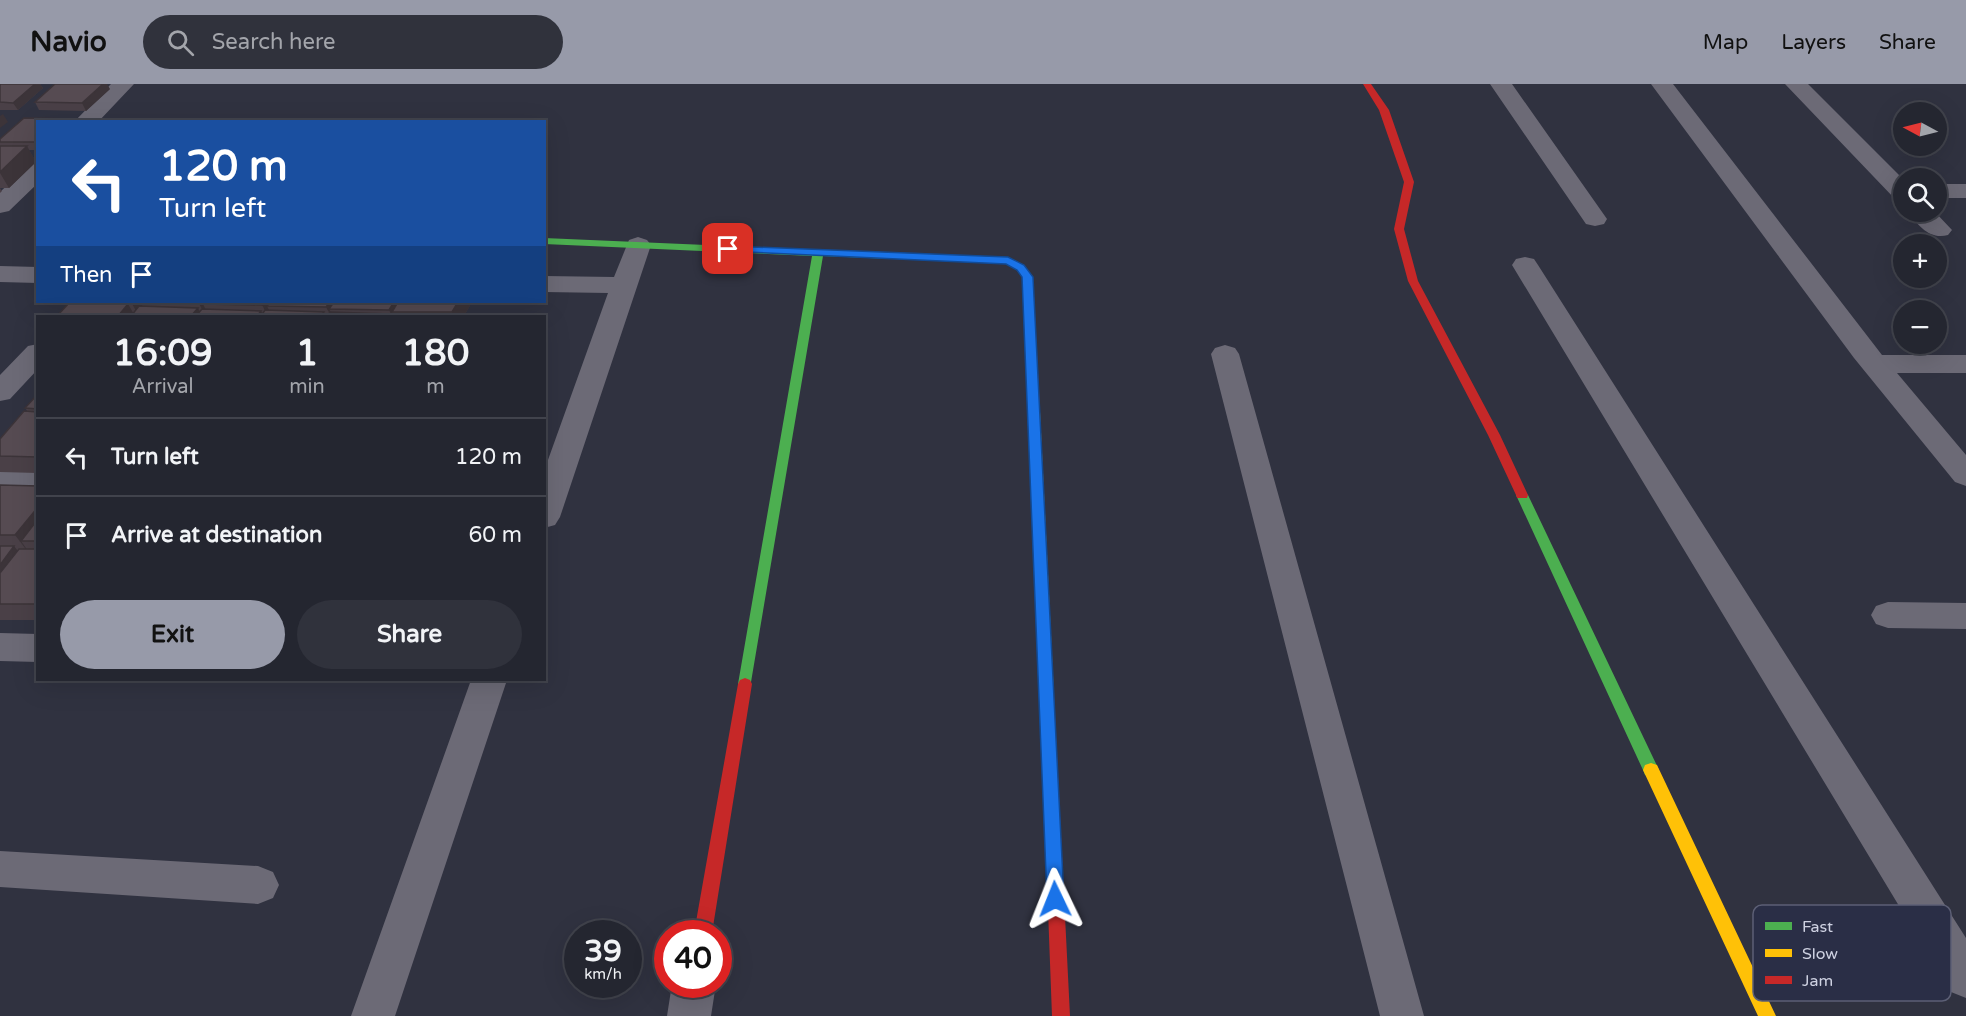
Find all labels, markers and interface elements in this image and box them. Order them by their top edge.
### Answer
search box [143,15,563,69]
text: Navio [30,25,107,59]
icon: search [164,26,197,59]
text: Search here [212,29,336,55]
text: Map [1703,30,1748,55]
text: Layers [1781,30,1846,55]
text: Share [1879,30,1936,55]
north arrow [1893,102,1947,156]
map controls [1893,102,1947,354]
text: 120 m [159,141,288,192]
icon: left [60,144,138,222]
button: search [1893,168,1947,222]
text: Turn left [159,192,266,225]
pin [702,223,753,274]
icon: arrive [711,232,744,265]
button: + [1893,234,1947,288]
icon: arrive [125,258,158,291]
text: Then [60,262,113,288]
button: − [1893,300,1947,354]
text: 16:09 [113,332,213,375]
text: 1 [296,332,318,375]
text: 180 [401,332,469,375]
text: Arrival [132,375,194,399]
text: min [289,375,325,399]
text: m [426,375,445,399]
icon: left [60,441,93,474]
text: Turn left [111,444,199,470]
text: 120 m [455,444,522,470]
icon: arrive [60,519,93,552]
text: Arrive at destination [111,522,322,548]
text: 60 m [468,522,522,548]
button: Exit [60,600,285,669]
button: Share [297,600,522,669]
position arrow [1023,867,1087,931]
legend [1753,905,1951,1001]
text: Fast [1802,917,1833,937]
speed limit sign: 40 [654,920,732,998]
text: 39 [584,933,622,970]
text: Slow [1802,944,1838,964]
text: km/h [584,965,622,983]
text: Jam [1802,971,1833,991]

